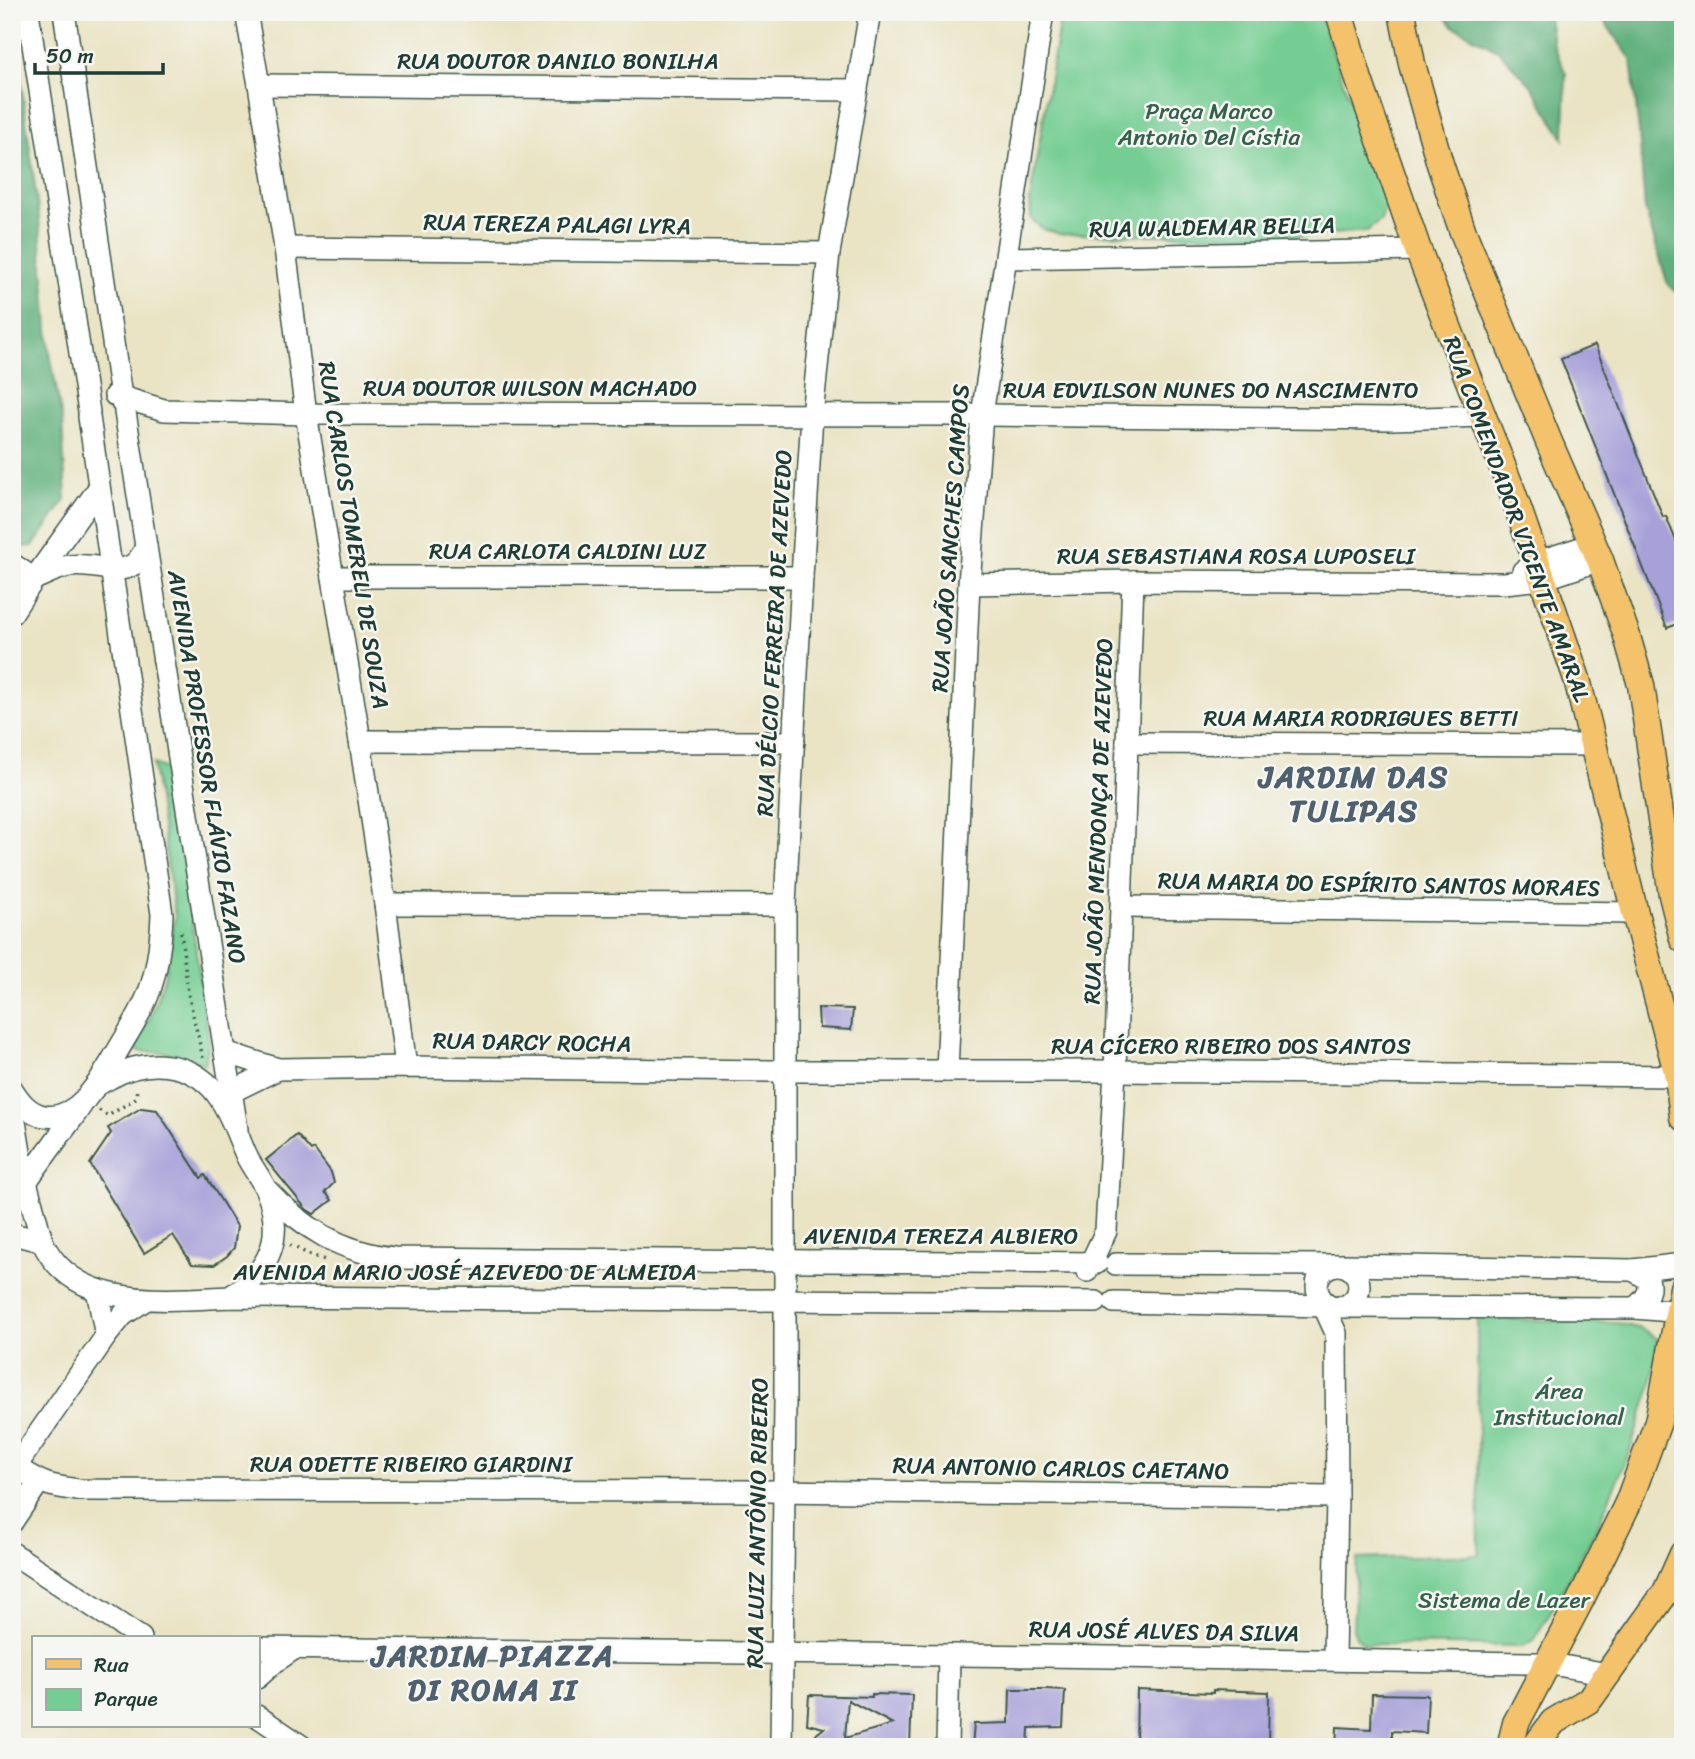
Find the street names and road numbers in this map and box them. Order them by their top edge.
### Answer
street label: RUA DOUTOR DANILO BONILHA [397,41,719,82]
street label: RUA TEREZA PALAGI LYRA [423,202,691,247]
street label: RUA WALDEMAR BELLIA [1089,205,1335,250]
street label: RUA COMENDADOR VICENTE AMARAL [1431,330,1602,708]
street label: RUA CARLOS TOMERELI DE SOUZA [306,358,401,712]
street label: RUA DOUTOR WILSON MACHADO [363,368,697,409]
street label: RUA EDVILSON NUNES DO NASCIMENTO [1003,370,1419,411]
street label: RUA JOÃO SANCHES CAMPOS [919,382,982,694]
street label: RUA DÉLCIO FERREIRA DE AZEVEDO [744,448,805,817]
street label: RUA CARLOTA CALDINI LUZ [429,531,707,572]
street label: RUA SEBASTIANA ROSA LUPOSELI [1057,536,1417,577]
street label: AVENIDA PROFESSOR FLÁVIO FAZANO [155,566,258,967]
street label: RUA JOÃO MENDONÇA DE AZEVEDO [1072,637,1125,1005]
street label: RUA MARIA RODRIGUES BETTI [1204,698,1518,739]
street label: RUA MARIA DO ESPÍRITO SANTOS MORAES [1158,860,1600,909]
street label: RUA DARCY ROCHA [432,1020,632,1065]
street label: RUA CÍCERO RIBEIRO DOS SANTOS [1051,1026,1411,1067]
street label: AVENIDA TEREZA ALBIERO [803,1216,1079,1257]
street label: AVENIDA MARIO JOSÉ AZEVEDO DE ALMEIDA [232,1252,697,1293]
street label: RUA LUIZ ANTÔNIO RIBEIRO [734,1377,781,1669]
street label: RUA ODETTE RIBEIRO GIARDINI [250,1444,574,1485]
street label: RUA ANTONIO CARLOS CAETANO [892,1445,1230,1492]
street label: RUA JOSÉ ALVES DA SILVA [1029,1609,1299,1654]

